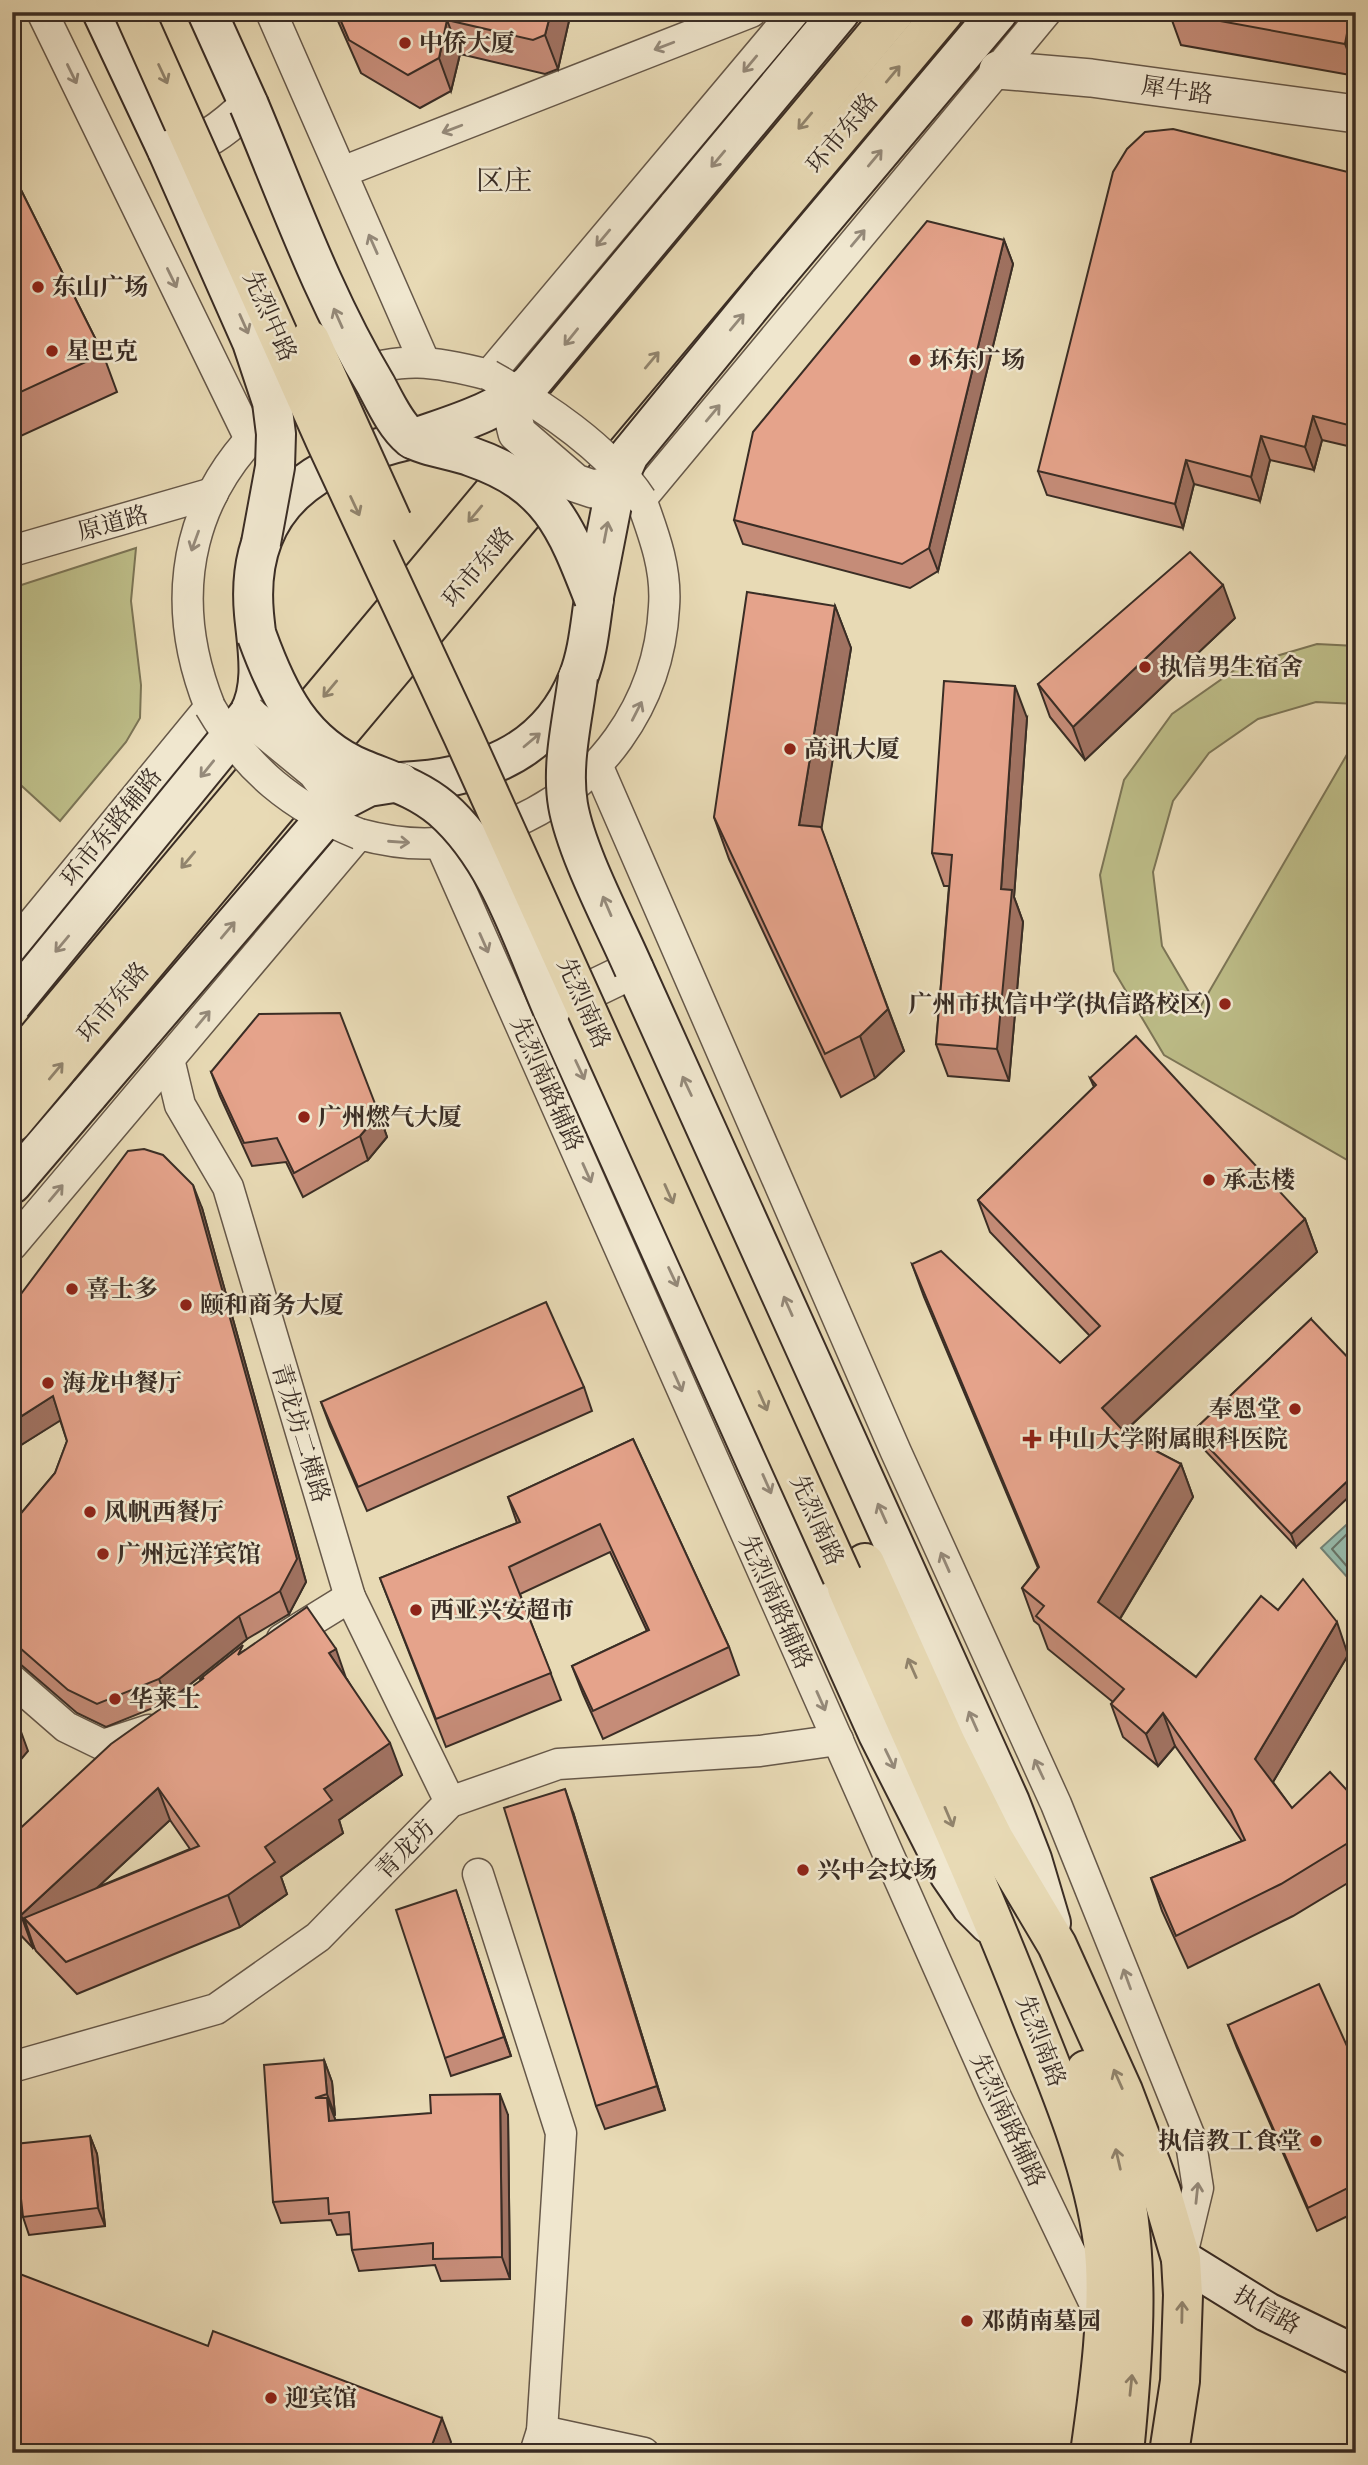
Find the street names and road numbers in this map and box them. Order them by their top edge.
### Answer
street label: 犀牛路 [1139,69,1215,110]
street label: 环市东路 [799,86,884,179]
street label: 先烈中路 [237,266,304,366]
street label: 原道路 [74,498,152,547]
street label: 环市东路 [435,520,520,613]
street label: 环市东路辅路 [53,761,168,892]
street label: 先烈南路 [551,953,618,1053]
street label: 环市东路 [70,955,155,1048]
street label: 先烈南路辅路 [504,1012,591,1156]
street label: 青龙坊二横路 [266,1359,337,1506]
street label: 先烈南路 [784,1470,851,1570]
street label: 先烈南路辅路 [733,1530,820,1674]
street label: 青龙坊 [368,1812,441,1885]
street label: 先烈南路 [1010,1990,1073,2091]
street label: 先烈南路辅路 [964,2048,1053,2192]
street label: 执信路 [1228,2279,1306,2341]

